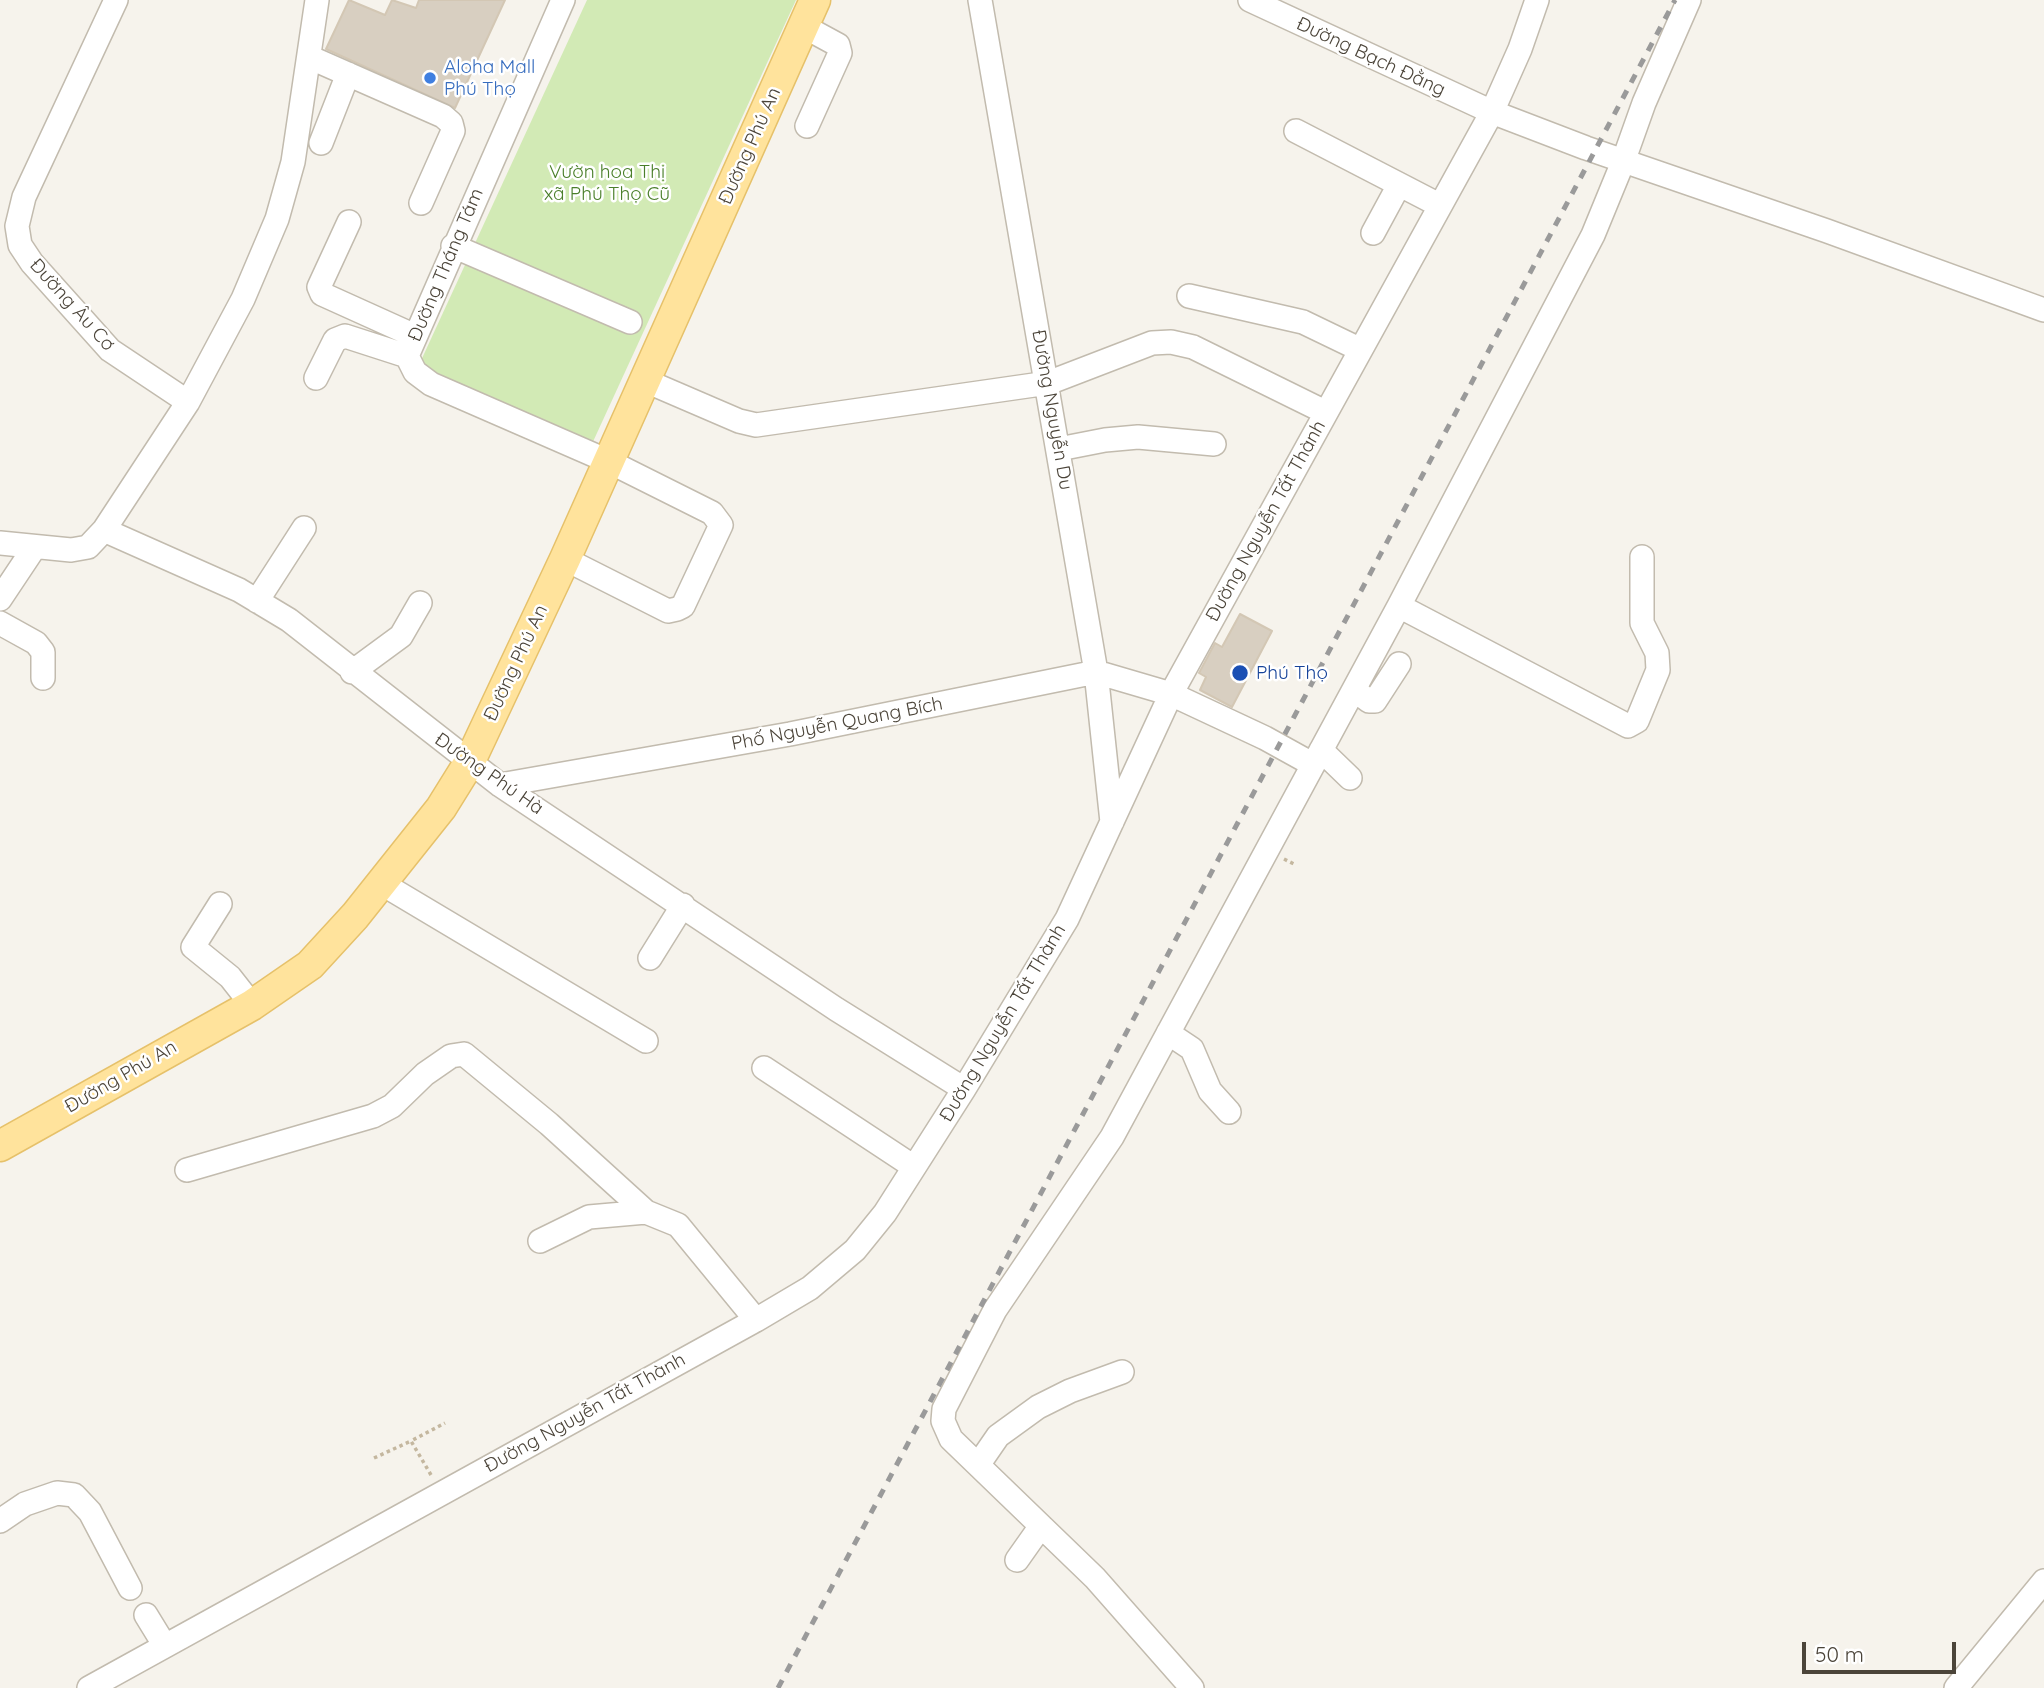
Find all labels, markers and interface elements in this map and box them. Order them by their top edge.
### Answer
street label: Đường Bạch Đằng [1293,13,1449,101]
place label: Aloha Mall Phú Thọ [444,56,535,100]
marker: Aloha Mall Phú Thọ [422,70,438,86]
street label: Đường Phú An [714,84,786,208]
park label: Vườn hoa Thị xã Phú Thọ Cũ [544,161,670,205]
street label: Đường Tháng Tám [403,185,489,345]
street label: Đường Âu Cơ [25,254,119,356]
street label: Đường Nguyễn Du [1027,328,1077,492]
street label: Đường Nguyễn Tất Thành [1201,417,1331,625]
street label: Đường Phú An [479,601,553,725]
place label: Phú Thọ [1256,662,1328,684]
marker: Phú Thọ [1230,663,1250,683]
street label: Phố Nguyễn Quang Bích [729,692,945,756]
street label: Đường Phú Hà [430,728,548,820]
street label: Đường Nguyễn Tất Thành [935,920,1071,1126]
street label: Đường Phú An [61,1036,181,1118]
street label: Đường Nguyễn Tất Thành [481,1348,689,1478]
scale bar [1806,1628,1960,1672]
text: 50 m [1815,1641,1864,1667]

